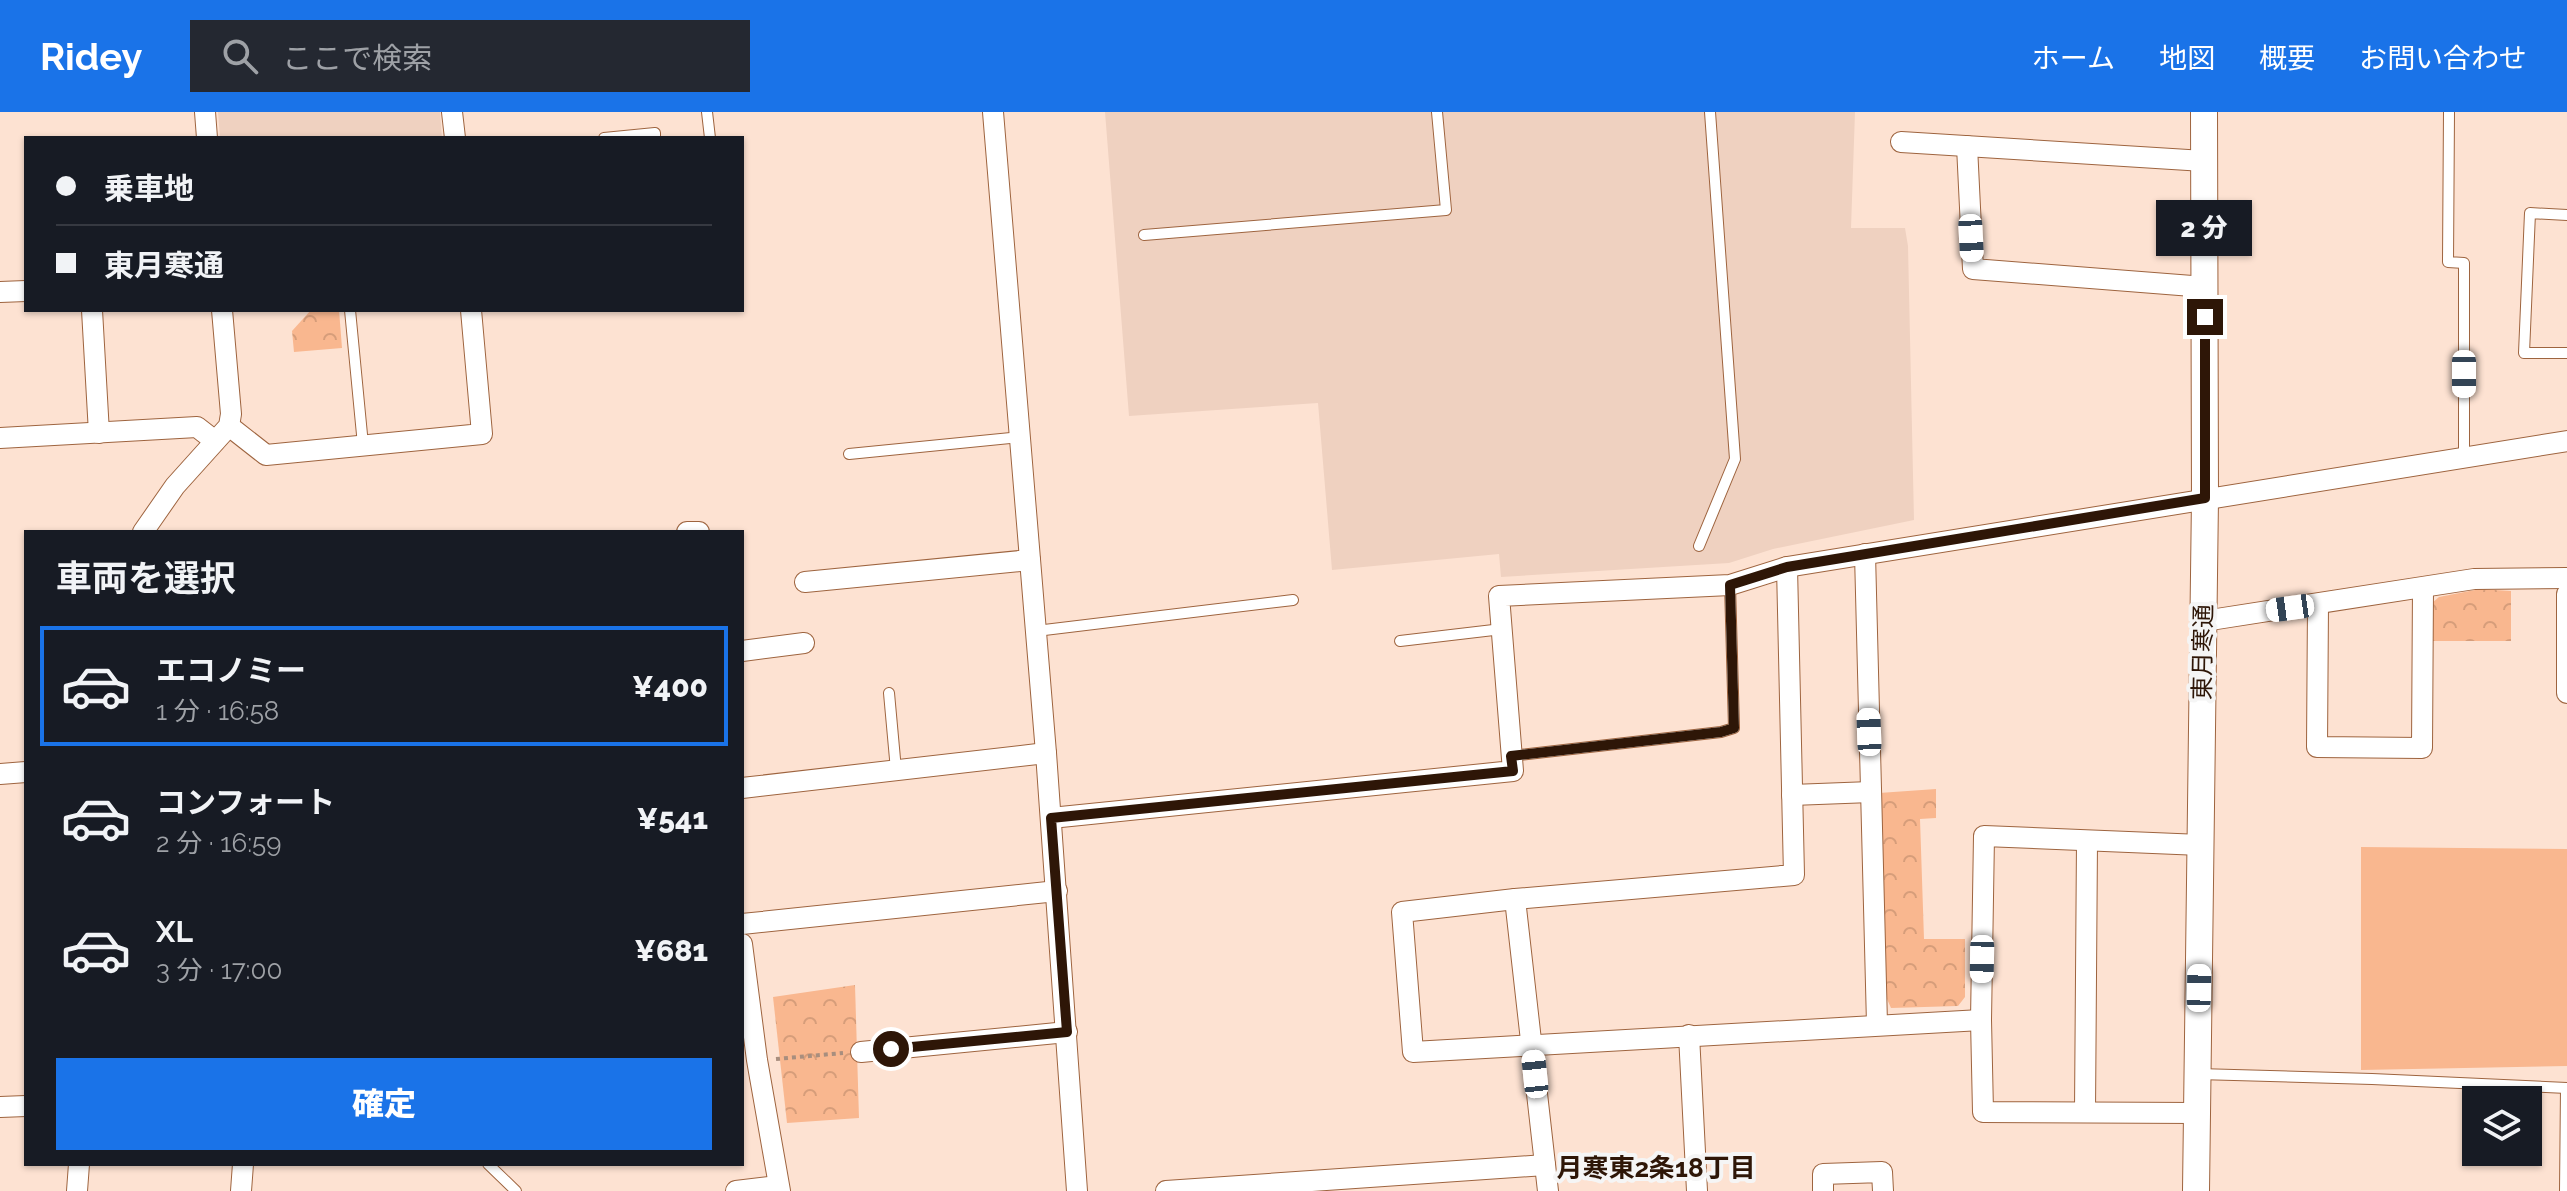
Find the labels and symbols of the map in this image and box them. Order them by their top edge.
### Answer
callout: 2 分 [2157,201,2253,257]
car [1958,213,1984,263]
route end [2187,299,2223,335]
car [2452,350,2476,398]
car [2265,593,2315,623]
street label: 東月寒通 [2187,604,2218,700]
car [1856,708,1882,756]
car [1970,935,1994,983]
car [2187,964,2211,1012]
route start [873,1031,909,1067]
car [1521,1049,1549,1099]
district label: 月寒東2条18丁目 [1556,1153,1756,1183]

